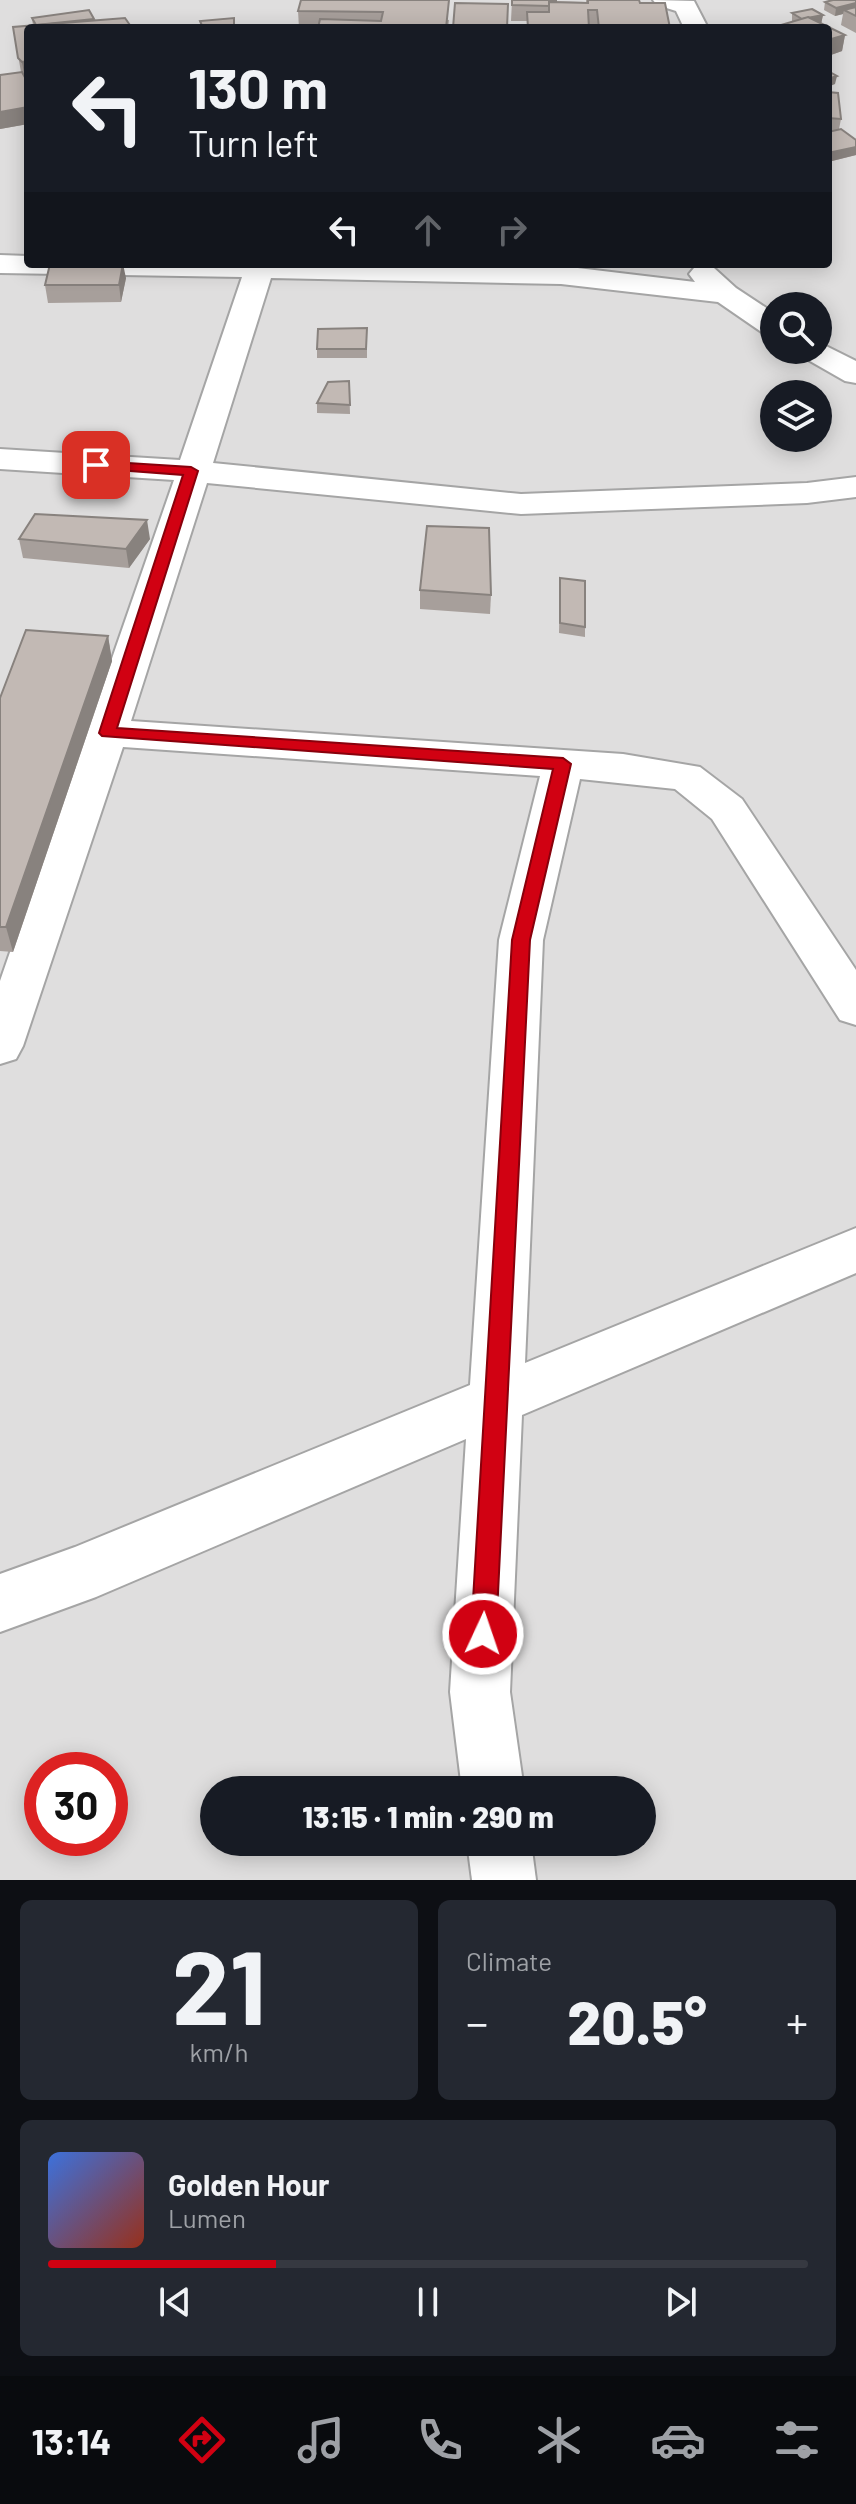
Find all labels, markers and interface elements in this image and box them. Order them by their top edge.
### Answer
text: 130 m [188,53,328,120]
icon: left [56,56,160,160]
text: Turn left [188,121,319,164]
icon: left [322,208,366,252]
icon: ahead [406,208,450,252]
icon: right [490,208,534,252]
map controls [760,292,832,452]
button: search [760,292,832,364]
button: layers [760,380,832,452]
pin [62,431,130,499]
icon: arrive [74,443,118,487]
position arrow [441,1592,525,1676]
speed limit sign: 30 [24,1752,128,1856]
text: 13:15 · 1 min · 290 m [302,1798,554,1834]
text: 21 [172,1921,266,2046]
text: Climate [466,1945,552,1976]
text: 20.5° [567,1985,707,2057]
text: − [466,1995,488,2048]
text: + [786,1995,808,2048]
text: km/h [190,2036,248,2067]
text: Golden Hour [168,2166,330,2202]
text: Lumen [168,2202,246,2233]
icon: previous [153,2280,197,2324]
icon: pause [406,2280,450,2324]
icon: next [659,2280,703,2324]
icon: directions [174,2412,230,2468]
icon: music [293,2412,349,2468]
icon: phone [412,2412,468,2468]
icon: climate [531,2412,587,2468]
icon: car [650,2412,706,2468]
icon: filters [769,2412,825,2468]
text: 13:14 [31,2419,111,2462]

